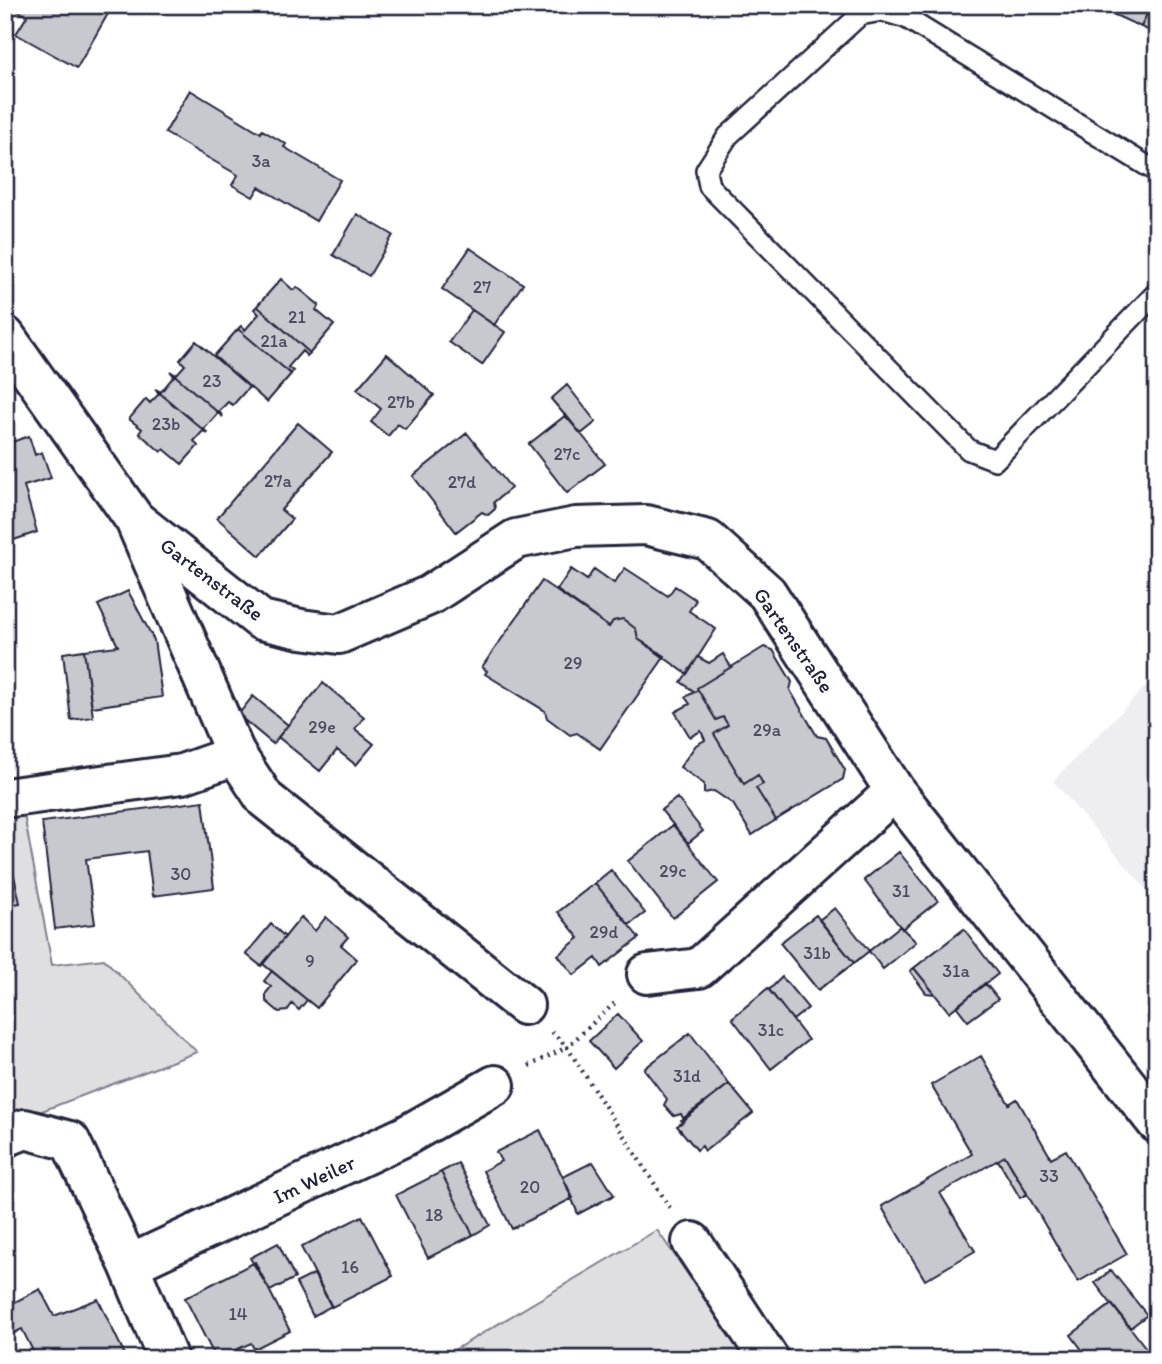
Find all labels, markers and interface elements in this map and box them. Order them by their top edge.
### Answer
house number: 3a [251,150,271,172]
house number: 27 [473,276,491,298]
house number: 21 [288,306,306,328]
house number: 21a [260,330,288,352]
house number: 23 [202,370,222,392]
house number: 27b [387,391,415,413]
house number: 23b [152,413,180,435]
house number: 27c [554,443,580,465]
house number: 27a [264,470,293,492]
house number: 27d [448,471,476,493]
street label: Gartenstraße [155,532,269,626]
street label: Gartenstraße [749,583,839,697]
house number: 29 [564,652,582,674]
house number: 29e [308,716,336,738]
house number: 29a [753,719,782,741]
house number: 29c [659,860,687,882]
house number: 30 [171,863,191,885]
house number: 31 [892,880,910,902]
house number: 29d [590,921,618,943]
house number: 31b [803,942,831,964]
house number: 9 [305,950,315,972]
house number: 31a [942,960,970,982]
house number: 31c [758,1019,784,1041]
house number: 31d [673,1065,701,1087]
street label: Im Weiler [269,1149,359,1209]
house number: 33 [1039,1165,1059,1187]
house number: 20 [520,1176,540,1198]
house number: 18 [425,1204,443,1226]
house number: 16 [341,1256,359,1278]
house number: 14 [228,1303,248,1325]

